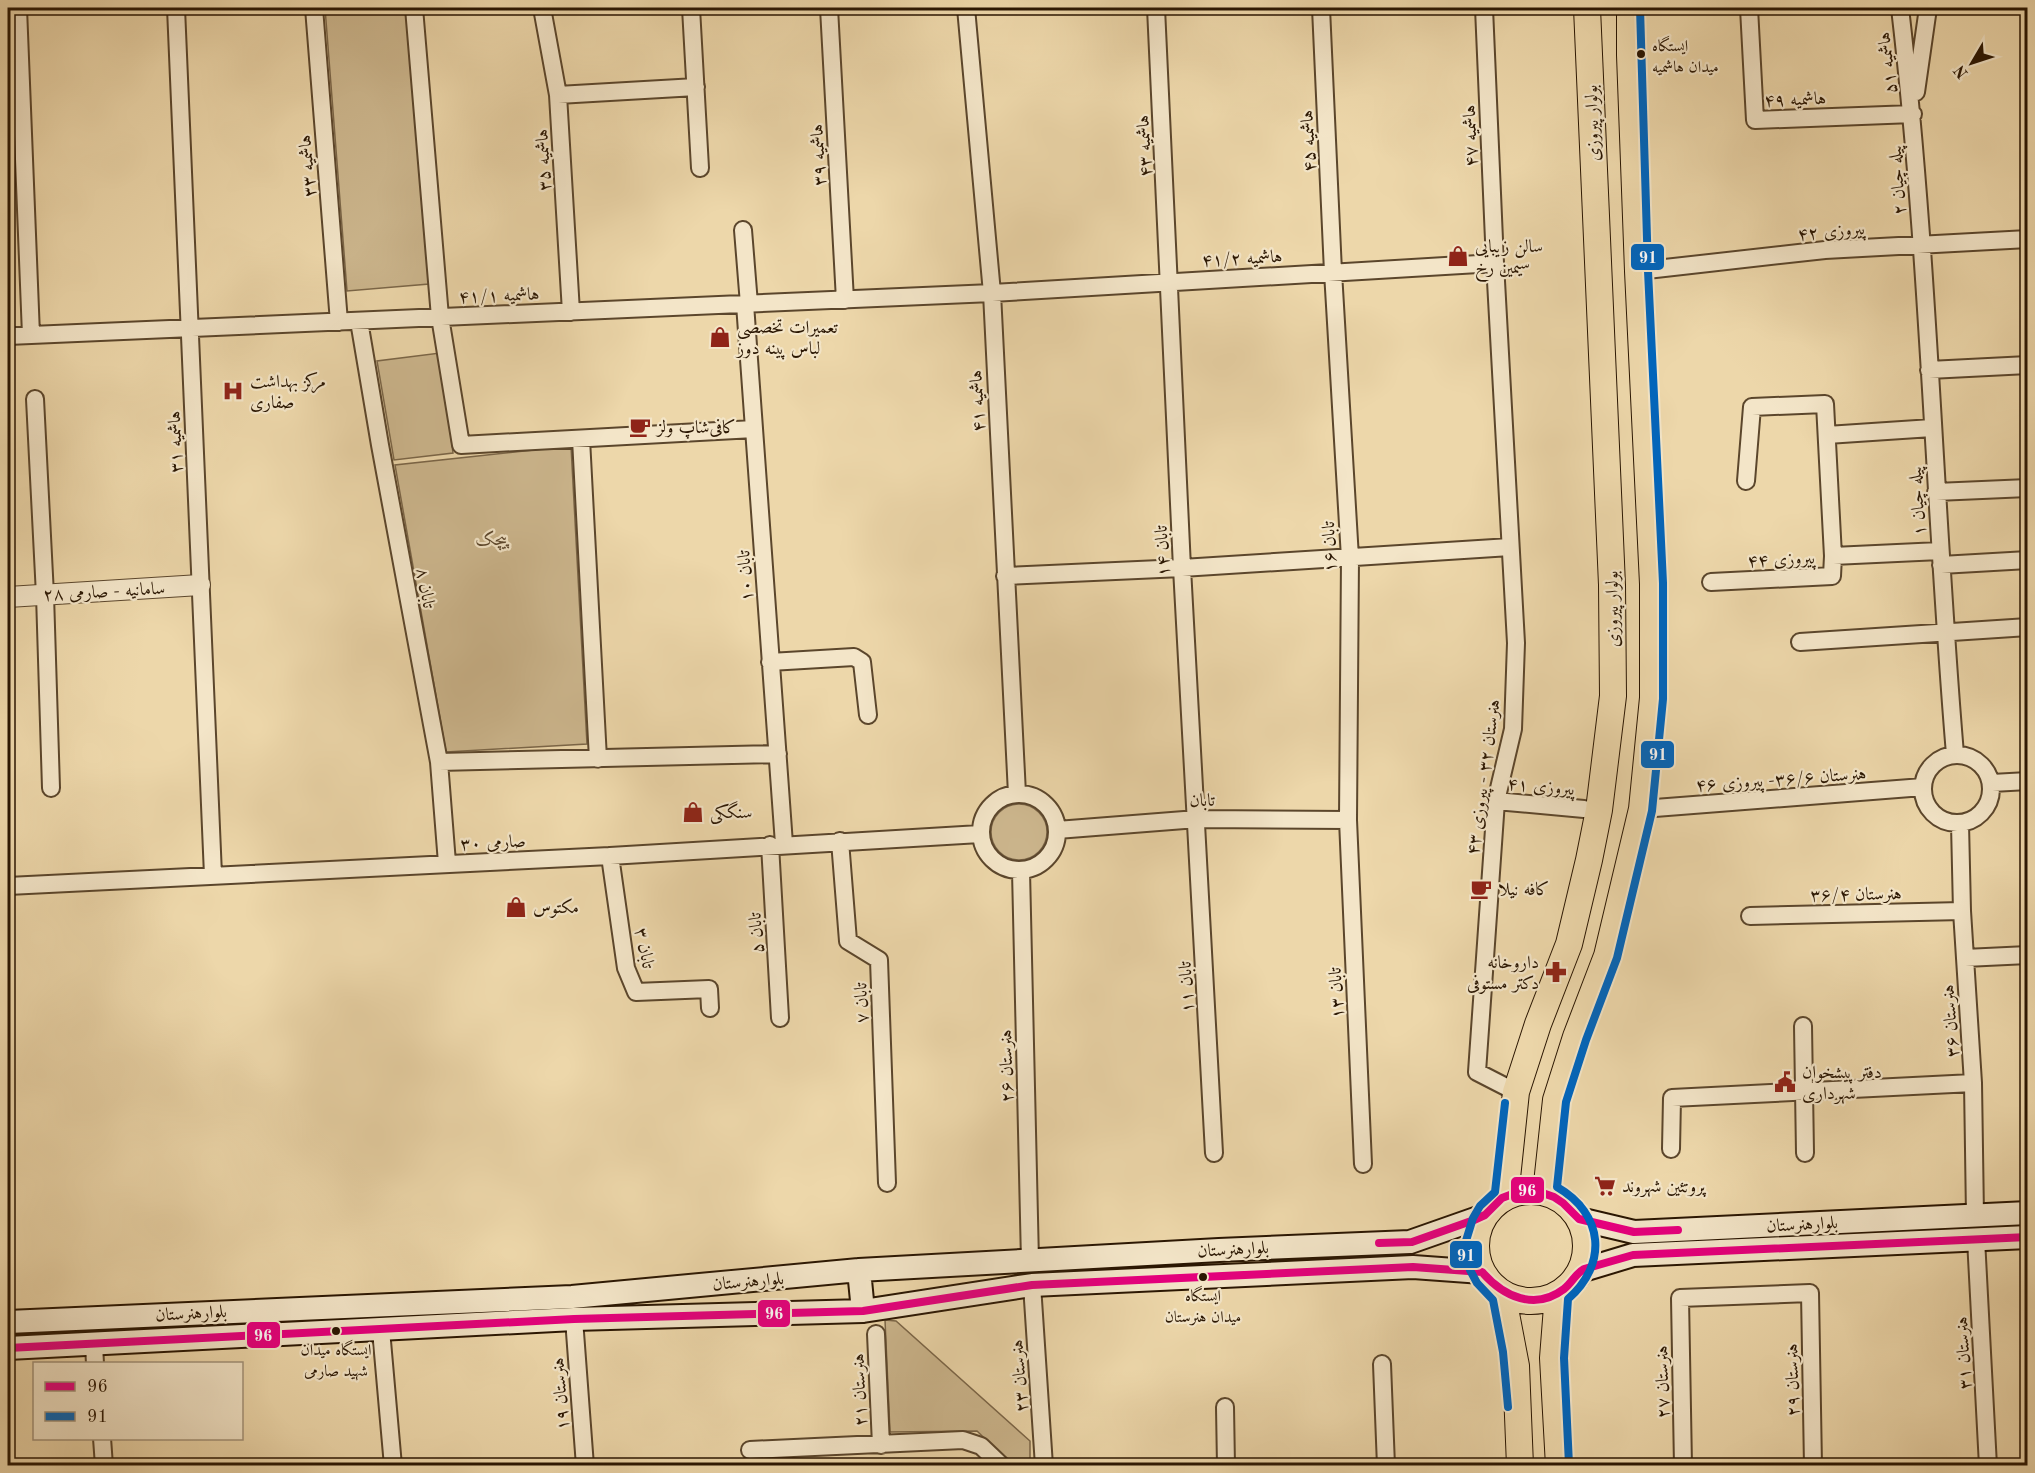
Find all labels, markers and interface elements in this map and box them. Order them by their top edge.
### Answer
street label: هاشمیه ۵۱ [1875,31,1901,95]
north arrow [1942,33,2002,93]
place label: ایستگاه میدان هاشمیه [1652,35,1719,76]
marker: ایستگاه میدان هاشمیه [1635,48,1647,60]
text: N [1951,61,1972,81]
street label: بولوار پیروزی [1583,84,1606,162]
street label: هاشمیه ۴۹ [1764,90,1826,110]
street label: هاشمیه ۴۷ [1461,105,1481,167]
street label: هاشمیه ۴۵ [1298,109,1320,172]
street label: هاشمیه ۴۳ [1134,114,1156,177]
street label: هاشمیه ۳۹ [808,123,830,186]
street label: هاشمیه ۳۵ [533,128,555,191]
street label: هاشمیه ۳۳ [296,134,320,198]
street label: پیله چیان ۲ [1887,144,1913,216]
street label: پیروزی ۴۲ [1797,220,1867,247]
place label: سالن زیبایی سیمین رخ [1475,238,1543,283]
line badge: 91 [1630,243,1665,271]
shop icon: سالن زیبایی سیمین رخ [1446,244,1470,268]
street label: هاشمیه ۴۱/۲ [1201,248,1283,270]
text: 91 [1639,251,1657,267]
street label: هاشمیه ۴۱/۱ [458,286,540,306]
place label: تعمیرات تخصصی لباس پینه دوز [735,319,838,360]
shop icon: تعمیرات تخصصی لباس پینه دوز [708,325,732,349]
street label: هاشمیه ۴۱ [967,369,989,432]
place label: مرکز بهداشت صفاری [250,371,326,413]
hospital icon: مرکز بهداشت صفاری [221,379,245,403]
street label: هاشمیه ۳۱ [166,411,186,473]
cafe icon: کافی‌شاپ ولز [628,415,652,439]
place label: کافی‌شاپ ولز [655,418,736,439]
street label: پیله چیان ۱ [1907,465,1933,537]
street label: تابان ۱۶ [1320,520,1341,573]
street label: تابان ۱۴ [1153,524,1174,577]
park label: پیچک [476,530,509,551]
street label: تابان ۱۰ [735,549,758,602]
street label: پیروزی ۴۴ [1747,549,1817,574]
street label: تابان ۸ [412,566,438,611]
street label: بولوار پیروزی [1603,570,1626,647]
street label: سامانیه - صارمی ۲۸ [42,580,166,605]
street label: هنرستان ۳۲ - پیروزی ۴۳ [1464,698,1507,857]
line badge: 91 [1640,740,1675,769]
text: 91 [1649,748,1667,764]
street label: هنرستان ۳۶/۶- پیروزی ۴۶ [1695,765,1867,798]
street label: پیروزی ۴۱ [1506,775,1577,802]
street label: تابان [1189,792,1215,811]
shop icon: سنگکی [681,800,705,824]
place label: سنگکی [710,800,752,825]
street label: صارمی ۳۰ [460,832,526,855]
cafe icon: کافه نیلا [1469,877,1493,901]
place label: کافه نیلا [1498,880,1550,899]
street label: هنرستان ۳۶/۴ [1810,885,1902,905]
shop icon: مکتوس [504,895,528,919]
place label: مکتوس [533,898,579,918]
street label: تابان ۵ [747,911,768,954]
street label: تابان ۳ [630,926,657,971]
place label: داروخانه دکتر مستوفی [1467,954,1539,994]
street label: تابان ۱۱ [1177,960,1198,1013]
pharmacy icon: داروخانه دکتر مستوفی [1544,960,1568,984]
street label: تابان ۱۳ [1327,966,1348,1019]
street label: تابان ۷ [852,982,873,1024]
street label: هنرستان ۳۶ [1939,984,1963,1058]
street label: هنرستان ۲۶ [997,1029,1017,1103]
place label: دفتر پیشخوان شهرداری [1802,1064,1882,1105]
public building icon: دفتر پیشخوان شهرداری [1773,1070,1797,1094]
supermarket icon: پروتئین شهروند [1593,1174,1617,1198]
line badge: 96 [1510,1176,1545,1204]
place label: پروتئین شهروند [1622,1178,1707,1198]
text: 96 [1518,1184,1536,1200]
street label: بلوارهنرستان [1766,1214,1838,1237]
street label: بلوارهنرستان [1197,1239,1269,1262]
line badge: 91 [1449,1240,1483,1269]
text: 91 [1457,1249,1475,1265]
street label: بلوارهنرستان [712,1270,785,1295]
marker: ایستگاه میدان هنرستان [1197,1271,1209,1283]
place label: ایستگاه میدان هنرستان [1165,1285,1241,1326]
line badge: 96 [757,1299,791,1328]
street label: بلوارهنرستان [155,1303,227,1326]
text: 96 [765,1307,783,1323]
street label: هنرستان ۳۱ [1953,1316,1975,1390]
line badge: 96 [246,1321,281,1349]
marker: ایستگاه میدان شهید صارمی [330,1325,342,1337]
text: 96 [254,1329,272,1345]
place label: ایستگاه میدان شهید صارمی [301,1339,371,1381]
street label: هنرستان ۲۳ [1008,1339,1032,1413]
street label: هنرستان ۲۹ [1783,1343,1803,1417]
street label: هنرستان ۲۷ [1653,1345,1673,1419]
street label: هنرستان ۲۱ [850,1353,870,1427]
street label: هنرستان ۱۹ [549,1357,573,1431]
legend [33,1362,243,1440]
text: 96 [87,1378,108,1396]
text: 91 [87,1408,108,1426]

